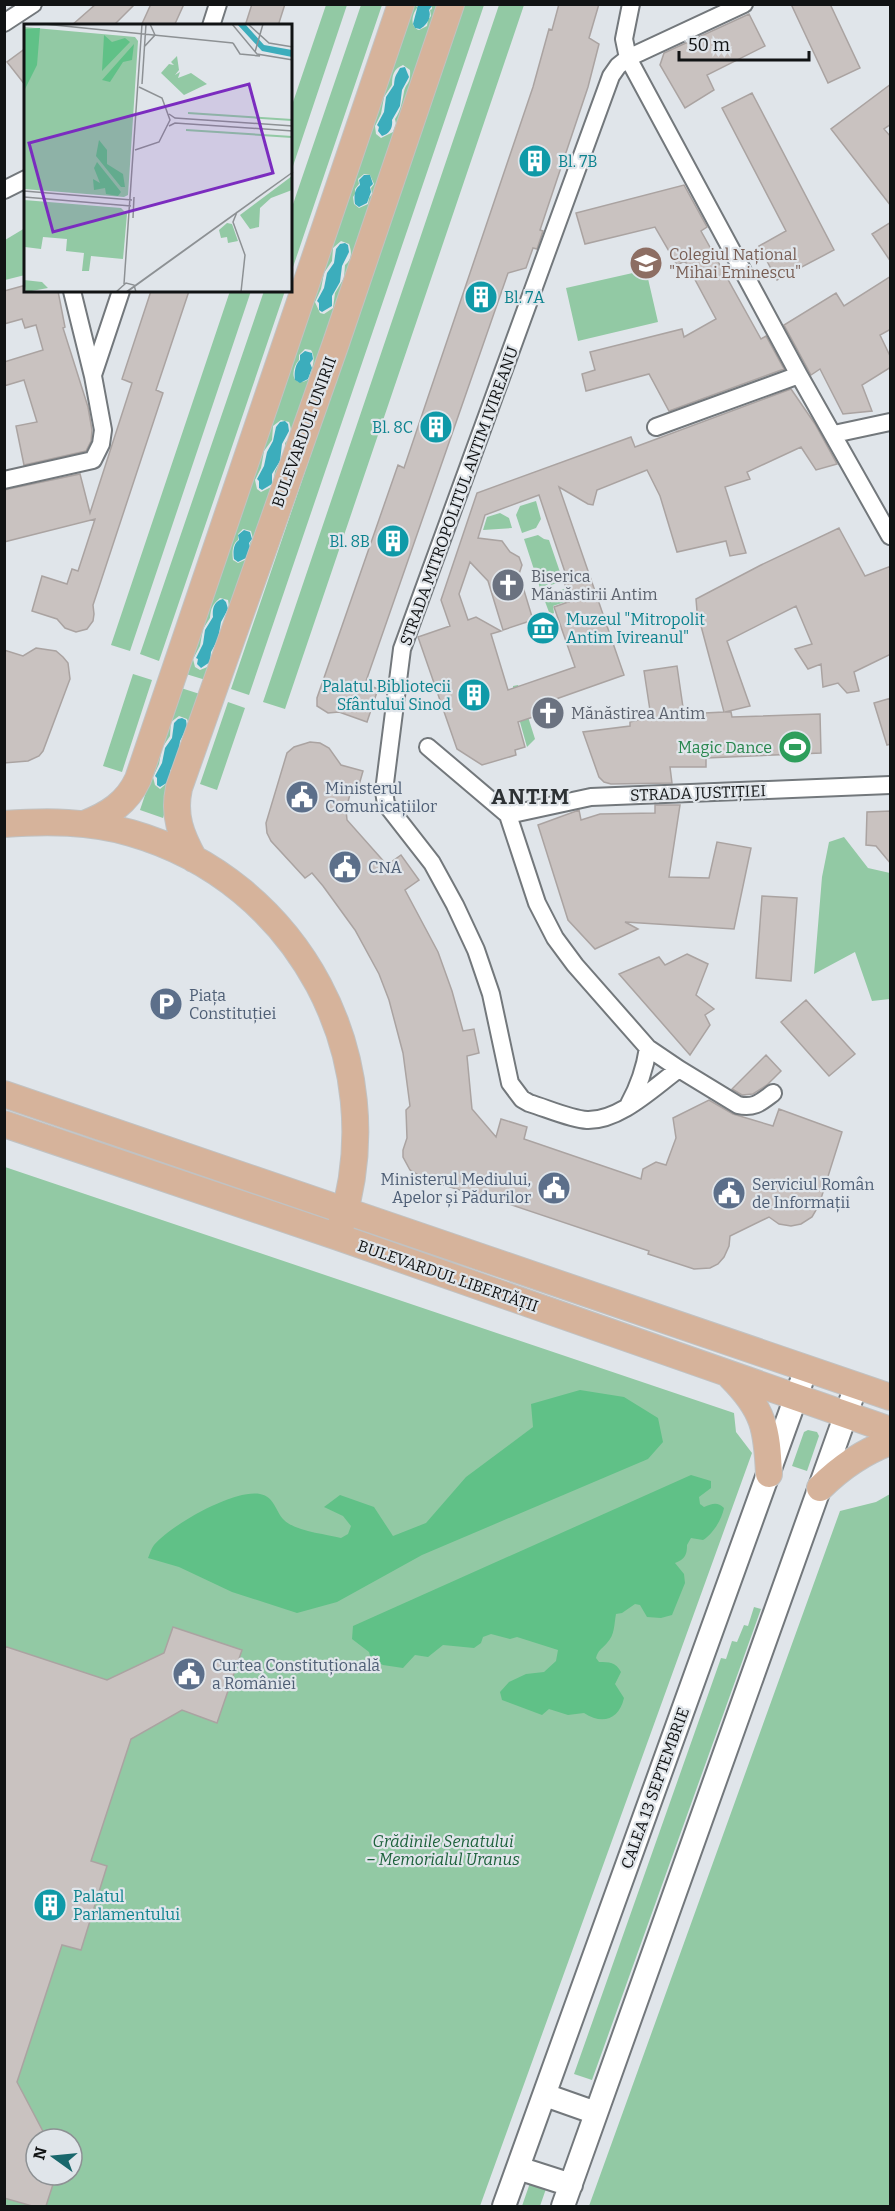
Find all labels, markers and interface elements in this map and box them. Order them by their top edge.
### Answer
inset map [24,24,292,292]
scale bar [679,24,810,62]
text: 50 m [688,34,730,56]
building icon: Bl. 7B [517,143,553,179]
place label: Bl. 7B [558,152,598,171]
school or university icon: Colegiul Național "Mihai Eminescu" [628,245,664,281]
place label: Colegiul Național "Mihai Eminescu" [669,245,801,282]
building icon: Bl. 7A [463,279,499,315]
place label: Bl. 7A [504,288,545,307]
street label: STRADA MITROPOLITUL ANTIM IVIREANU [396,344,522,648]
street label: BULEVARDUL UNIRII [268,354,340,510]
building icon: Bl. 8C [418,409,454,445]
place label: Bl. 8C [372,418,413,437]
building icon: Bl. 8B [375,523,411,559]
place label: Bl. 8B [329,532,370,551]
church icon: Biserica Mănăstirii Antim [490,567,526,603]
place label: Biserica Mănăstirii Antim [531,567,657,604]
museum icon: Muzeul "Mitropolit Antim Ivireanul" [525,610,561,646]
place label: Muzeul "Mitropolit Antim Ivireanul" [566,610,705,647]
place label: Palatul Bibliotecii Sfântului Sinod [322,677,452,714]
building icon: Palatul Bibliotecii Sfântului Sinod [456,677,492,713]
church icon: Mănăstirea Antim [530,695,566,731]
place label: Mănăstirea Antim [571,704,705,723]
sports icon: Magic Dance [777,729,813,765]
place label: Magic Dance [678,738,772,757]
public building icon: Ministerul Comunicațiilor [284,779,320,815]
place label: Ministerul Comunicațiilor [325,779,437,817]
street label: STRADA JUSTIȚIEI [630,781,766,806]
district label: ANTIM [491,783,571,810]
public building icon: CNA [327,849,363,885]
place label: CNA [368,858,403,877]
parking icon: Piața Constituției [148,986,184,1022]
place label: Piața Constituției [189,986,276,1024]
place label: Ministerul Mediului, Apelor și Pădurilor [381,1170,531,1208]
public building icon: Ministerul Mediului, Apelor și Pădurilor [536,1170,572,1206]
public building icon: Serviciul Român de Informații [711,1175,747,1211]
place label: Serviciul Român de Informații [752,1175,874,1213]
street label: BULEVARDUL LIBERTĂȚII [355,1235,541,1317]
public building icon: Curtea Constituțională a României [171,1656,207,1692]
place label: Curtea Constituțională a României [212,1656,380,1693]
street label: CALEA 13 SEPTEMBRIE [617,1705,693,1871]
park label: Grădinile Senatului – Memorialul Uranus [366,1832,520,1869]
building icon: Palatul Parlamentului [32,1887,68,1923]
place label: Palatul Parlamentului [73,1887,180,1924]
north arrow [24,2127,84,2187]
text: N [29,2145,51,2162]

